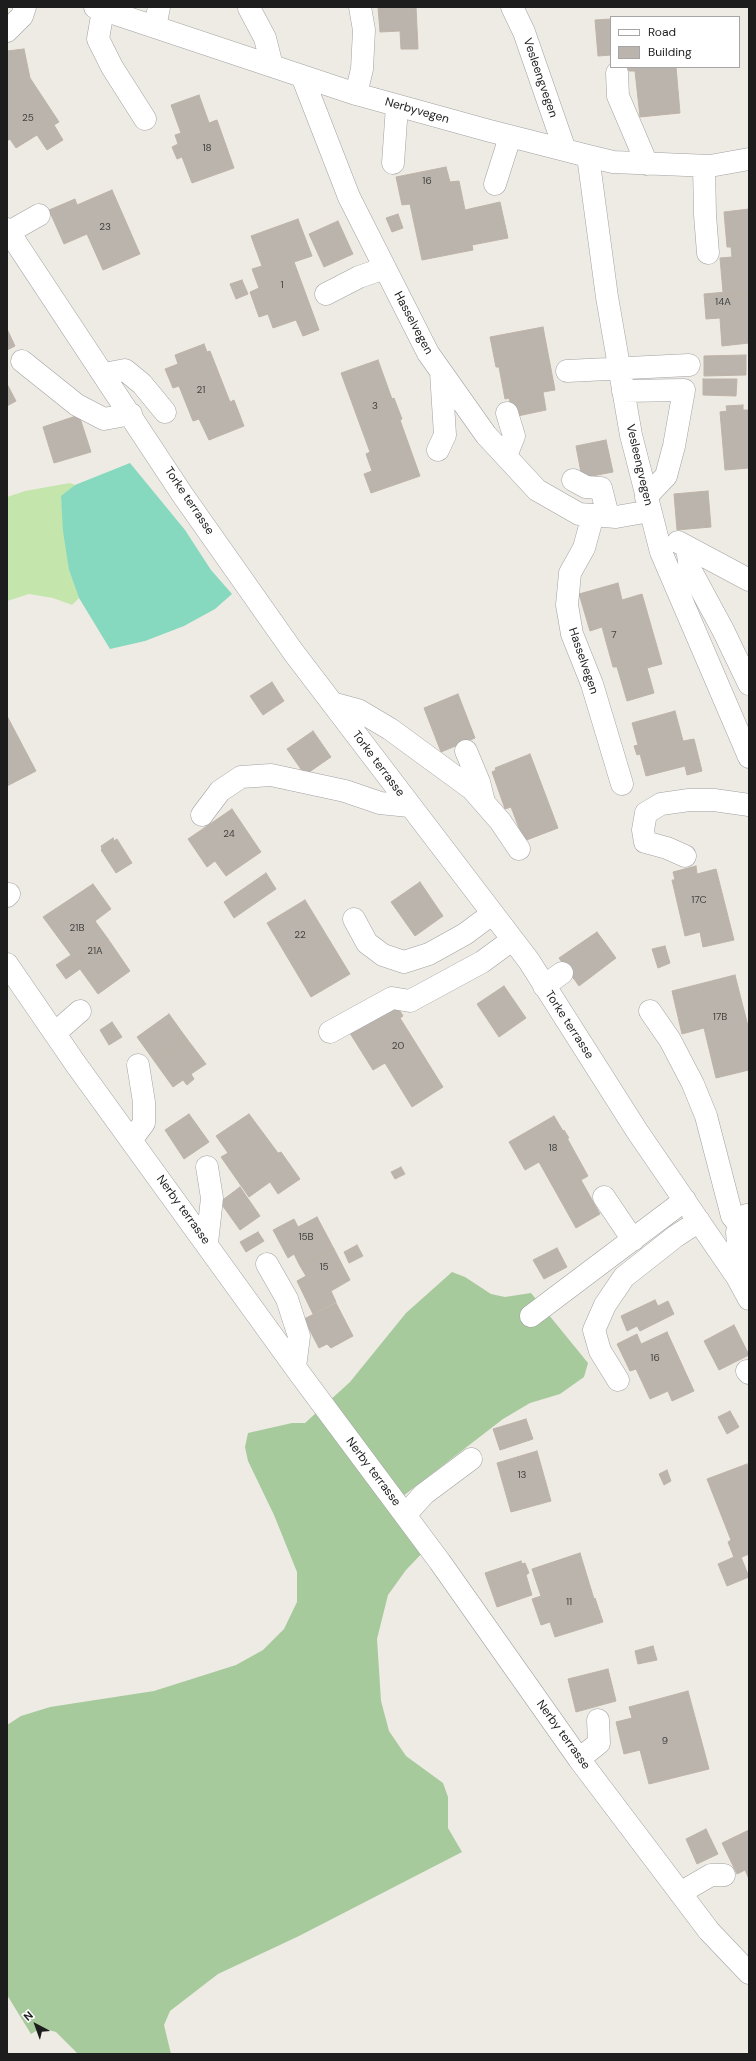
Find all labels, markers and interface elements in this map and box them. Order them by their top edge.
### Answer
legend [610,16,740,68]
text: Road [648,24,676,40]
street label: Vesleengvegen [520,36,560,120]
text: Building [648,44,692,60]
street label: Nerbyvegen [383,95,451,127]
house number: 25 [22,112,34,124]
house number: 18 [202,142,212,154]
house number: 16 [422,175,432,187]
house number: 23 [99,221,111,233]
house number: 1 [280,279,284,291]
street label: Hasselvegen [390,289,436,357]
house number: 14A [715,296,731,308]
house number: 21 [197,384,205,396]
house number: 3 [372,400,378,412]
street label: Vesleengvegen [623,423,655,507]
street label: Torke terrasse [161,464,217,538]
street label: Hasselvegen [565,626,601,696]
house number: 7 [611,629,617,641]
street label: Torke terrasse [349,728,407,800]
house number: 24 [223,828,235,840]
house number: 17C [691,894,707,906]
house number: 21B [70,922,84,934]
house number: 22 [294,929,306,941]
house number: 21A [87,945,103,957]
street label: Torke terrasse [542,988,596,1062]
house number: 17B [713,1011,727,1023]
house number: 20 [392,1040,404,1052]
house number: 18 [548,1142,558,1154]
street label: Nerby terrasse [153,1173,213,1247]
house number: 15B [298,1231,314,1243]
house number: 15 [319,1261,329,1273]
house number: 16 [650,1352,660,1364]
street label: Nerby terrasse [343,1435,403,1509]
house number: 13 [517,1469,527,1481]
house number: 11 [566,1596,572,1608]
street label: Nerby terrasse [533,1698,593,1772]
house number: 9 [662,1735,668,1747]
north arrow [16,2005,56,2045]
text: N [21,2008,36,2024]

